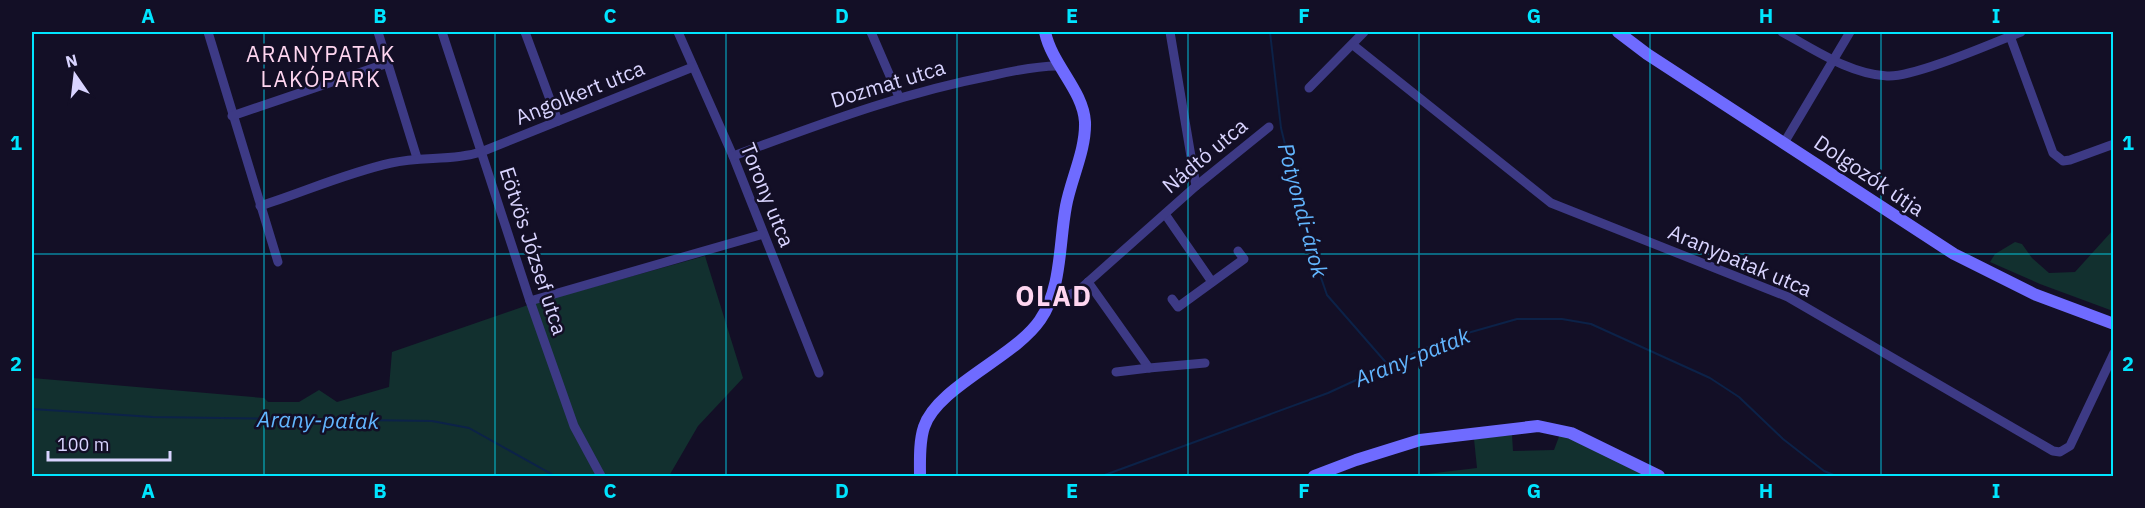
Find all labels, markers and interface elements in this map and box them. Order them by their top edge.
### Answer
text: A [141,2,155,29]
text: B [373,2,387,29]
text: C [603,2,617,29]
text: D [835,2,849,29]
text: E [1066,2,1078,29]
text: F [1298,2,1310,29]
text: G [1527,2,1541,29]
text: H [1759,2,1773,29]
text: I [1992,2,2000,29]
district label: ARANYPATAK LAKÓPARK [246,39,396,93]
north arrow [45,45,105,105]
text: N [63,49,79,72]
street label: Dozmat utca [827,52,948,114]
street label: Angolkert utca [511,53,648,131]
street label: Nádtó utca [1156,111,1253,199]
street label: Dolgozók útja [1809,128,1930,222]
text: 1 [10,129,22,156]
text: 1 [2122,129,2134,156]
street label: Torony utca [734,138,802,251]
water label: Potyondi-árok [1272,139,1336,281]
street label: Eötvös József utca [494,163,574,338]
street label: Aranypatak utca [1664,217,1817,303]
district label: OLAD [1015,278,1093,313]
water label: Arany-patak [1349,320,1474,393]
text: 2 [10,350,22,377]
text: 2 [2122,350,2134,377]
water label: Arany-patak [256,404,380,435]
scale bar [48,424,170,462]
text: 100 m [57,433,109,456]
text: A [141,477,155,504]
text: B [373,477,387,504]
text: C [603,477,617,504]
text: D [835,477,849,504]
text: E [1066,477,1078,504]
text: F [1298,477,1310,504]
text: G [1527,477,1541,504]
text: H [1759,477,1773,504]
text: I [1992,477,2000,504]

